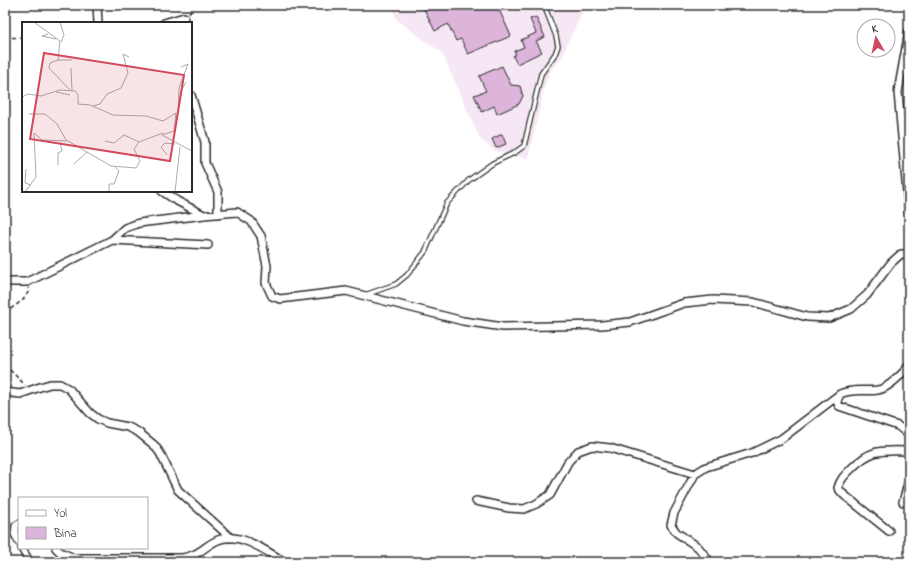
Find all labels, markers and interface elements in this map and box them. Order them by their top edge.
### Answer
north arrow [856,18,896,58]
text: K [871,21,879,37]
inset map [22,22,192,192]
legend [18,497,148,549]
text: Yol [54,505,67,523]
text: Bina [53,525,77,543]

